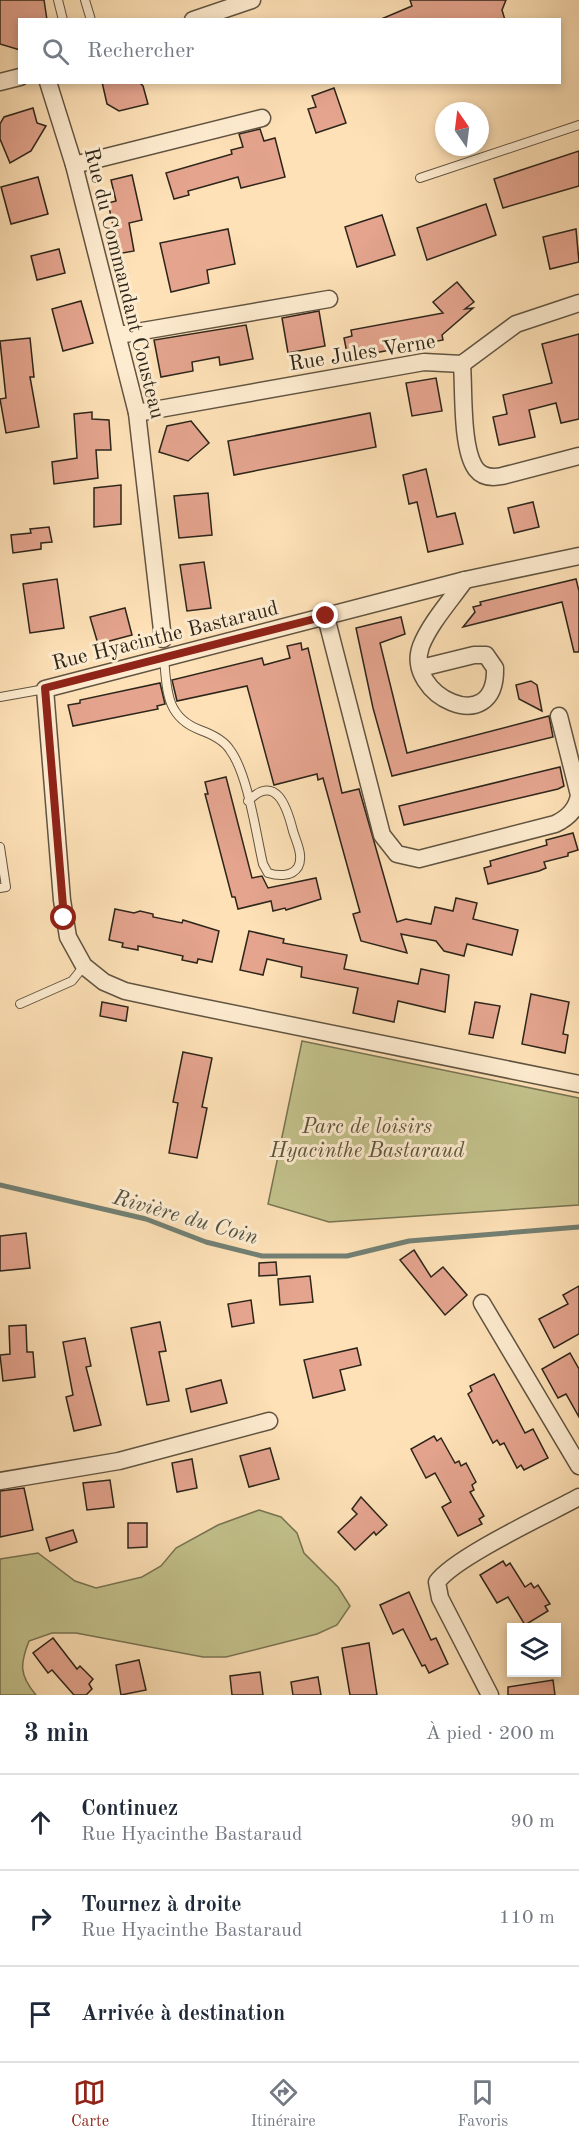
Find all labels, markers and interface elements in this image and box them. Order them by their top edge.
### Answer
search box [18,18,561,84]
icon: search [39,35,72,68]
text: Rechercher [87,40,194,62]
north arrow [435,102,489,156]
street label: Rue du Commandant Cousteau [80,146,167,421]
street label: Rue Jules Verne [287,332,437,375]
street label: Rue Hyacinthe Bastaraud [50,598,281,675]
route end [312,602,338,628]
route start [50,904,76,930]
park label: Parc de loisirs Hyacinthe Bastaraud [269,1117,465,1162]
water label: Rivière du Coin [109,1186,261,1249]
map controls [507,1623,561,1677]
button: layers [507,1623,561,1677]
text: 3 min [24,1721,89,1747]
text: À pied · 200 m [426,1724,555,1744]
text: Continuez [81,1798,178,1820]
icon: ahead [24,1806,57,1839]
text: 90 m [510,1812,555,1832]
text: Rue Hyacinthe Bastaraud [81,1825,302,1845]
text: Tournez à droite [81,1894,242,1916]
icon: right [24,1902,57,1935]
text: 110 m [499,1908,555,1928]
text: Rue Hyacinthe Bastaraud [81,1921,302,1941]
icon: arrive [24,1998,57,2031]
text: Arrivée à destination [81,2003,285,2025]
tab: Carte [71,2076,109,2132]
tab: Itinéraire [251,2076,316,2132]
tab: Favoris [457,2076,508,2132]

